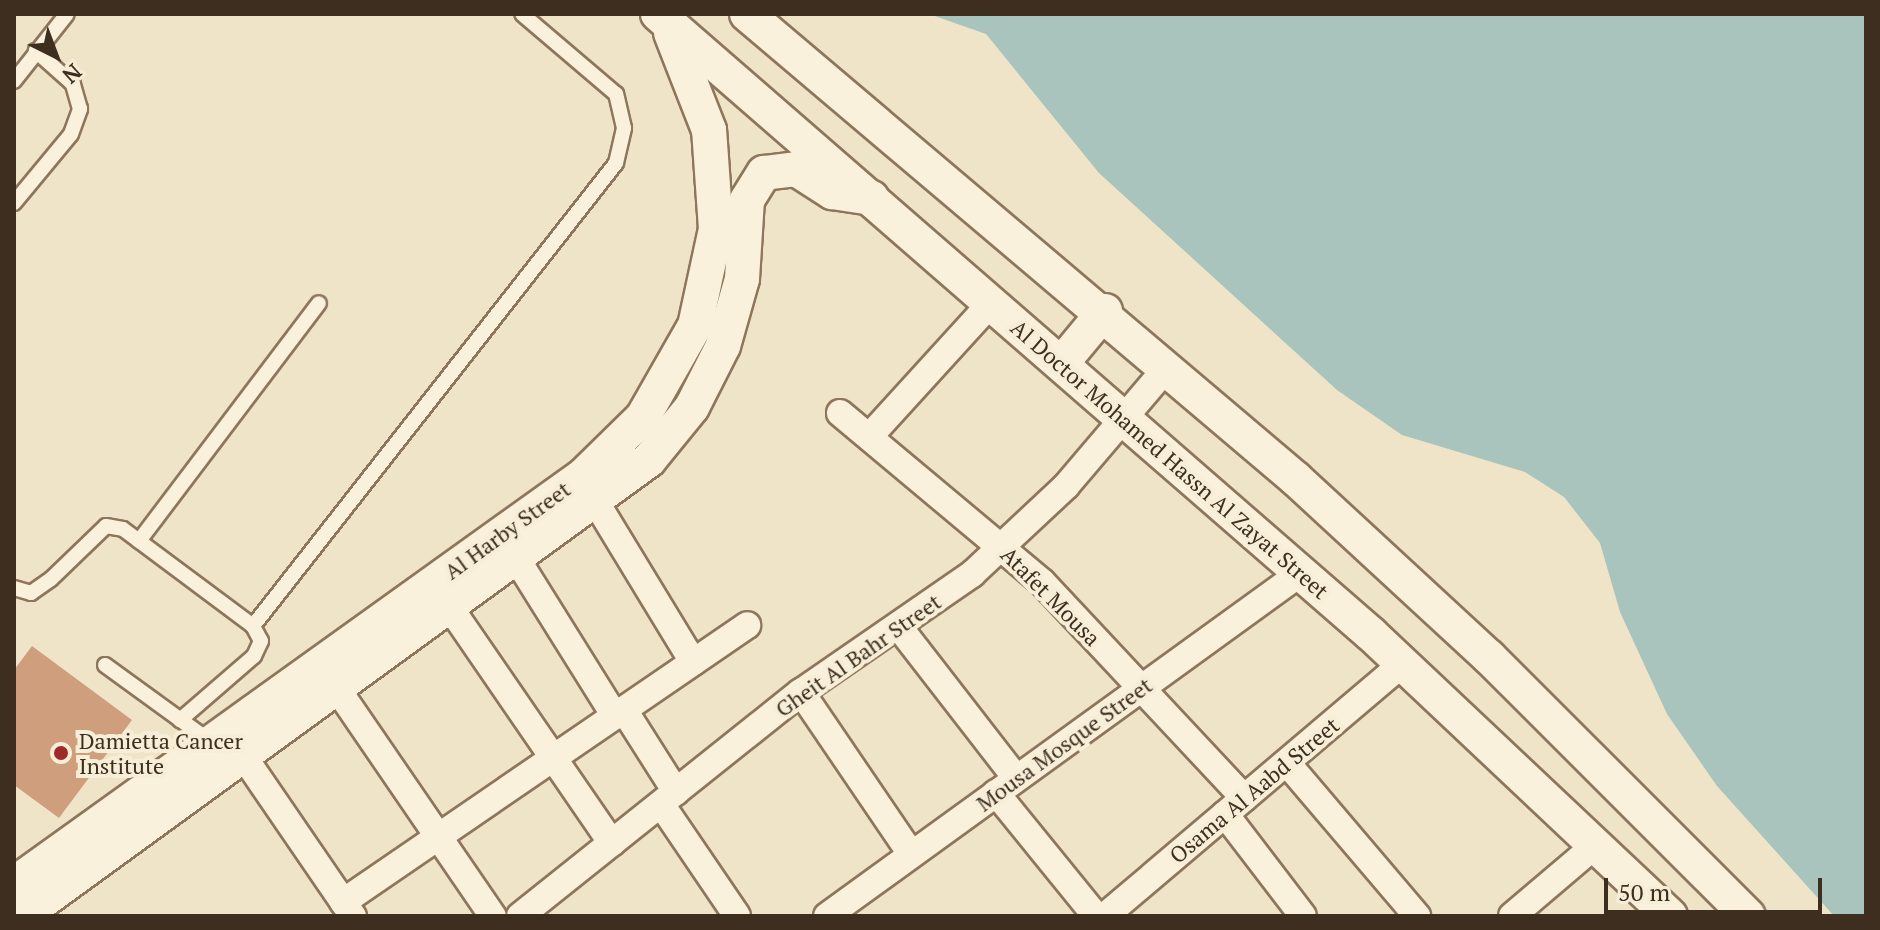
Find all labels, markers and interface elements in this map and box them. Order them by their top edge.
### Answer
north arrow [16,16,96,96]
text: N [56,58,88,91]
street label: Al Doctor Mohamed Hassn Al Zayat Street [1006,314,1334,604]
street label: Al Harby Street [439,475,575,585]
street label: Atafet Mousa [996,541,1106,651]
street label: Gheit Al Bahr Street [770,588,946,722]
street label: Mousa Mosque Street [971,671,1157,817]
street label: Osama Al Aabd Street [1164,711,1344,869]
place label: Damietta Cancer Institute [79,727,243,778]
marker: Damietta Cancer Institute [50,742,72,764]
scale bar [1608,862,1826,912]
text: 50 m [1618,876,1670,908]

